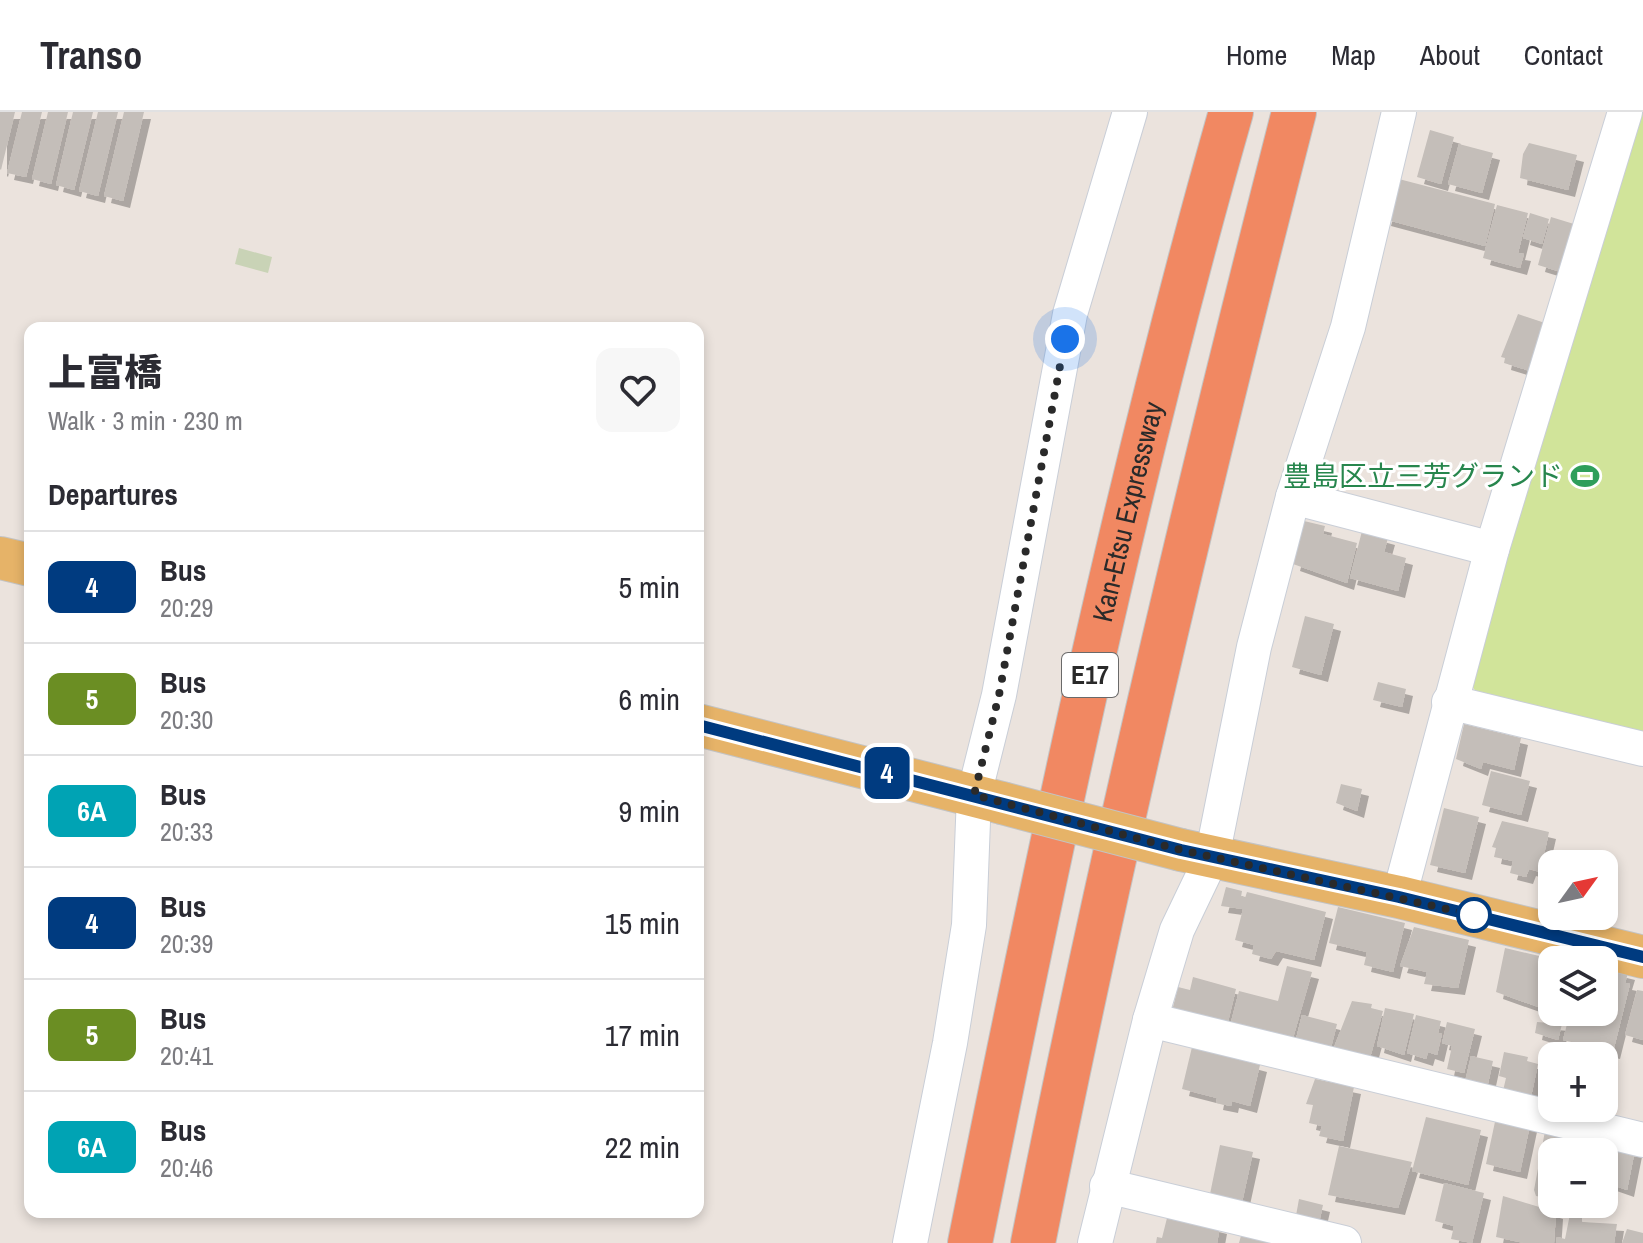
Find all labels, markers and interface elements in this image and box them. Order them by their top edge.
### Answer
text: Transo [40,30,142,81]
text: Home [1226,36,1287,74]
text: Map [1331,36,1376,74]
text: About [1420,36,1480,74]
text: Contact [1524,36,1603,74]
your location [1045,319,1085,359]
text: 上富橋 [48,347,162,398]
button: heart [596,348,680,432]
street label: Kan-Etsu Expressway [1083,397,1172,625]
text: Walk · 3 min · 230 m [48,403,243,438]
place label: 豊島区立三芳グランド [1283,457,1563,495]
sports icon: 豊島区立三芳グランド [1570,461,1600,491]
text: Departures [48,474,178,514]
text: Bus [160,550,206,590]
text: 5 min [618,567,680,607]
text: 4 [86,568,98,606]
text: 20:29 [160,590,213,625]
road number: E17 [1062,653,1118,697]
text: Bus [160,662,206,702]
text: 6 min [618,679,680,719]
text: 5 [86,680,98,718]
text: 20:30 [160,702,213,737]
line badge: 4 [861,747,913,799]
text: 4 [881,754,893,792]
text: Bus [160,774,206,814]
text: 9 min [618,791,680,831]
text: 6A [77,792,107,830]
text: 20:33 [160,814,213,849]
north arrow [1538,850,1618,930]
map controls [1538,850,1618,1218]
text: Bus [160,886,206,926]
unlabelled marker [1457,898,1491,932]
text: 15 min [605,903,680,943]
text: 4 [86,904,98,942]
text: 20:39 [160,926,213,961]
button: layers [1538,946,1618,1026]
text: Bus [160,998,206,1038]
text: 17 min [605,1015,680,1055]
text: 5 [86,1016,98,1054]
text: 20:41 [160,1038,213,1073]
button: + [1538,1042,1618,1122]
text: Bus [160,1110,206,1150]
text: 22 min [605,1127,680,1167]
text: 6A [77,1128,107,1166]
button: − [1538,1138,1618,1218]
text: 20:46 [160,1150,213,1185]

